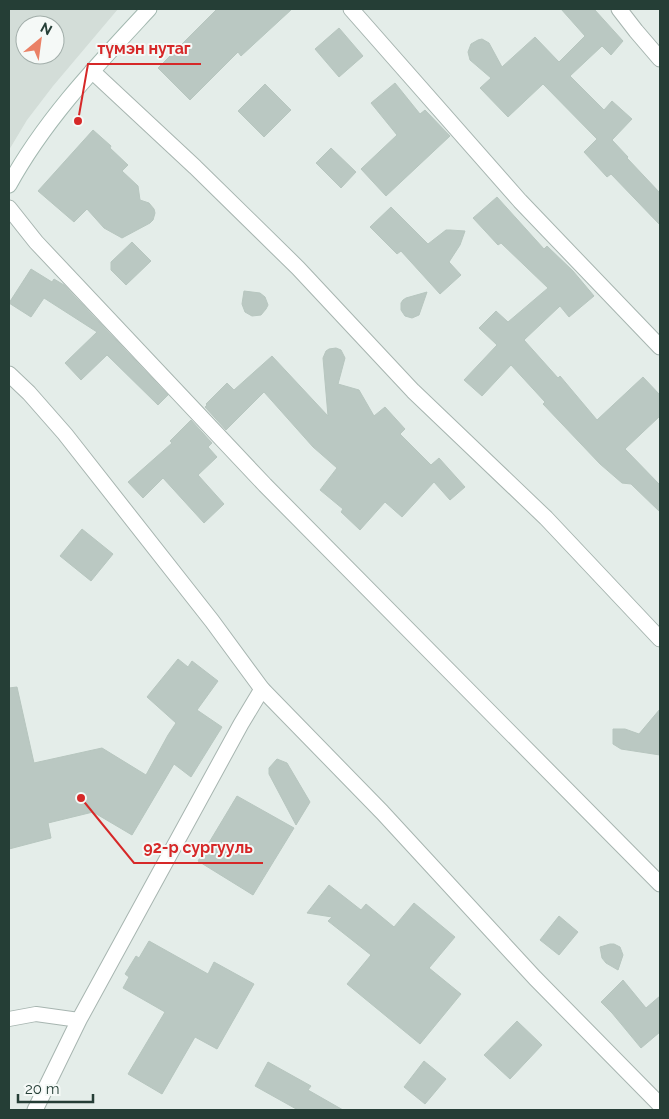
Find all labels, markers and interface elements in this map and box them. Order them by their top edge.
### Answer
north arrow [15,15,65,65]
text: N [38,19,55,38]
callout: түмэн нутаг [88,33,201,64]
text: түмэн нутаг [97,39,191,58]
callout: 92-р сургууль [134,832,263,863]
text: 92-р сургууль [143,838,253,857]
scale bar [18,1072,92,1104]
text: 20 m [25,1080,60,1098]

